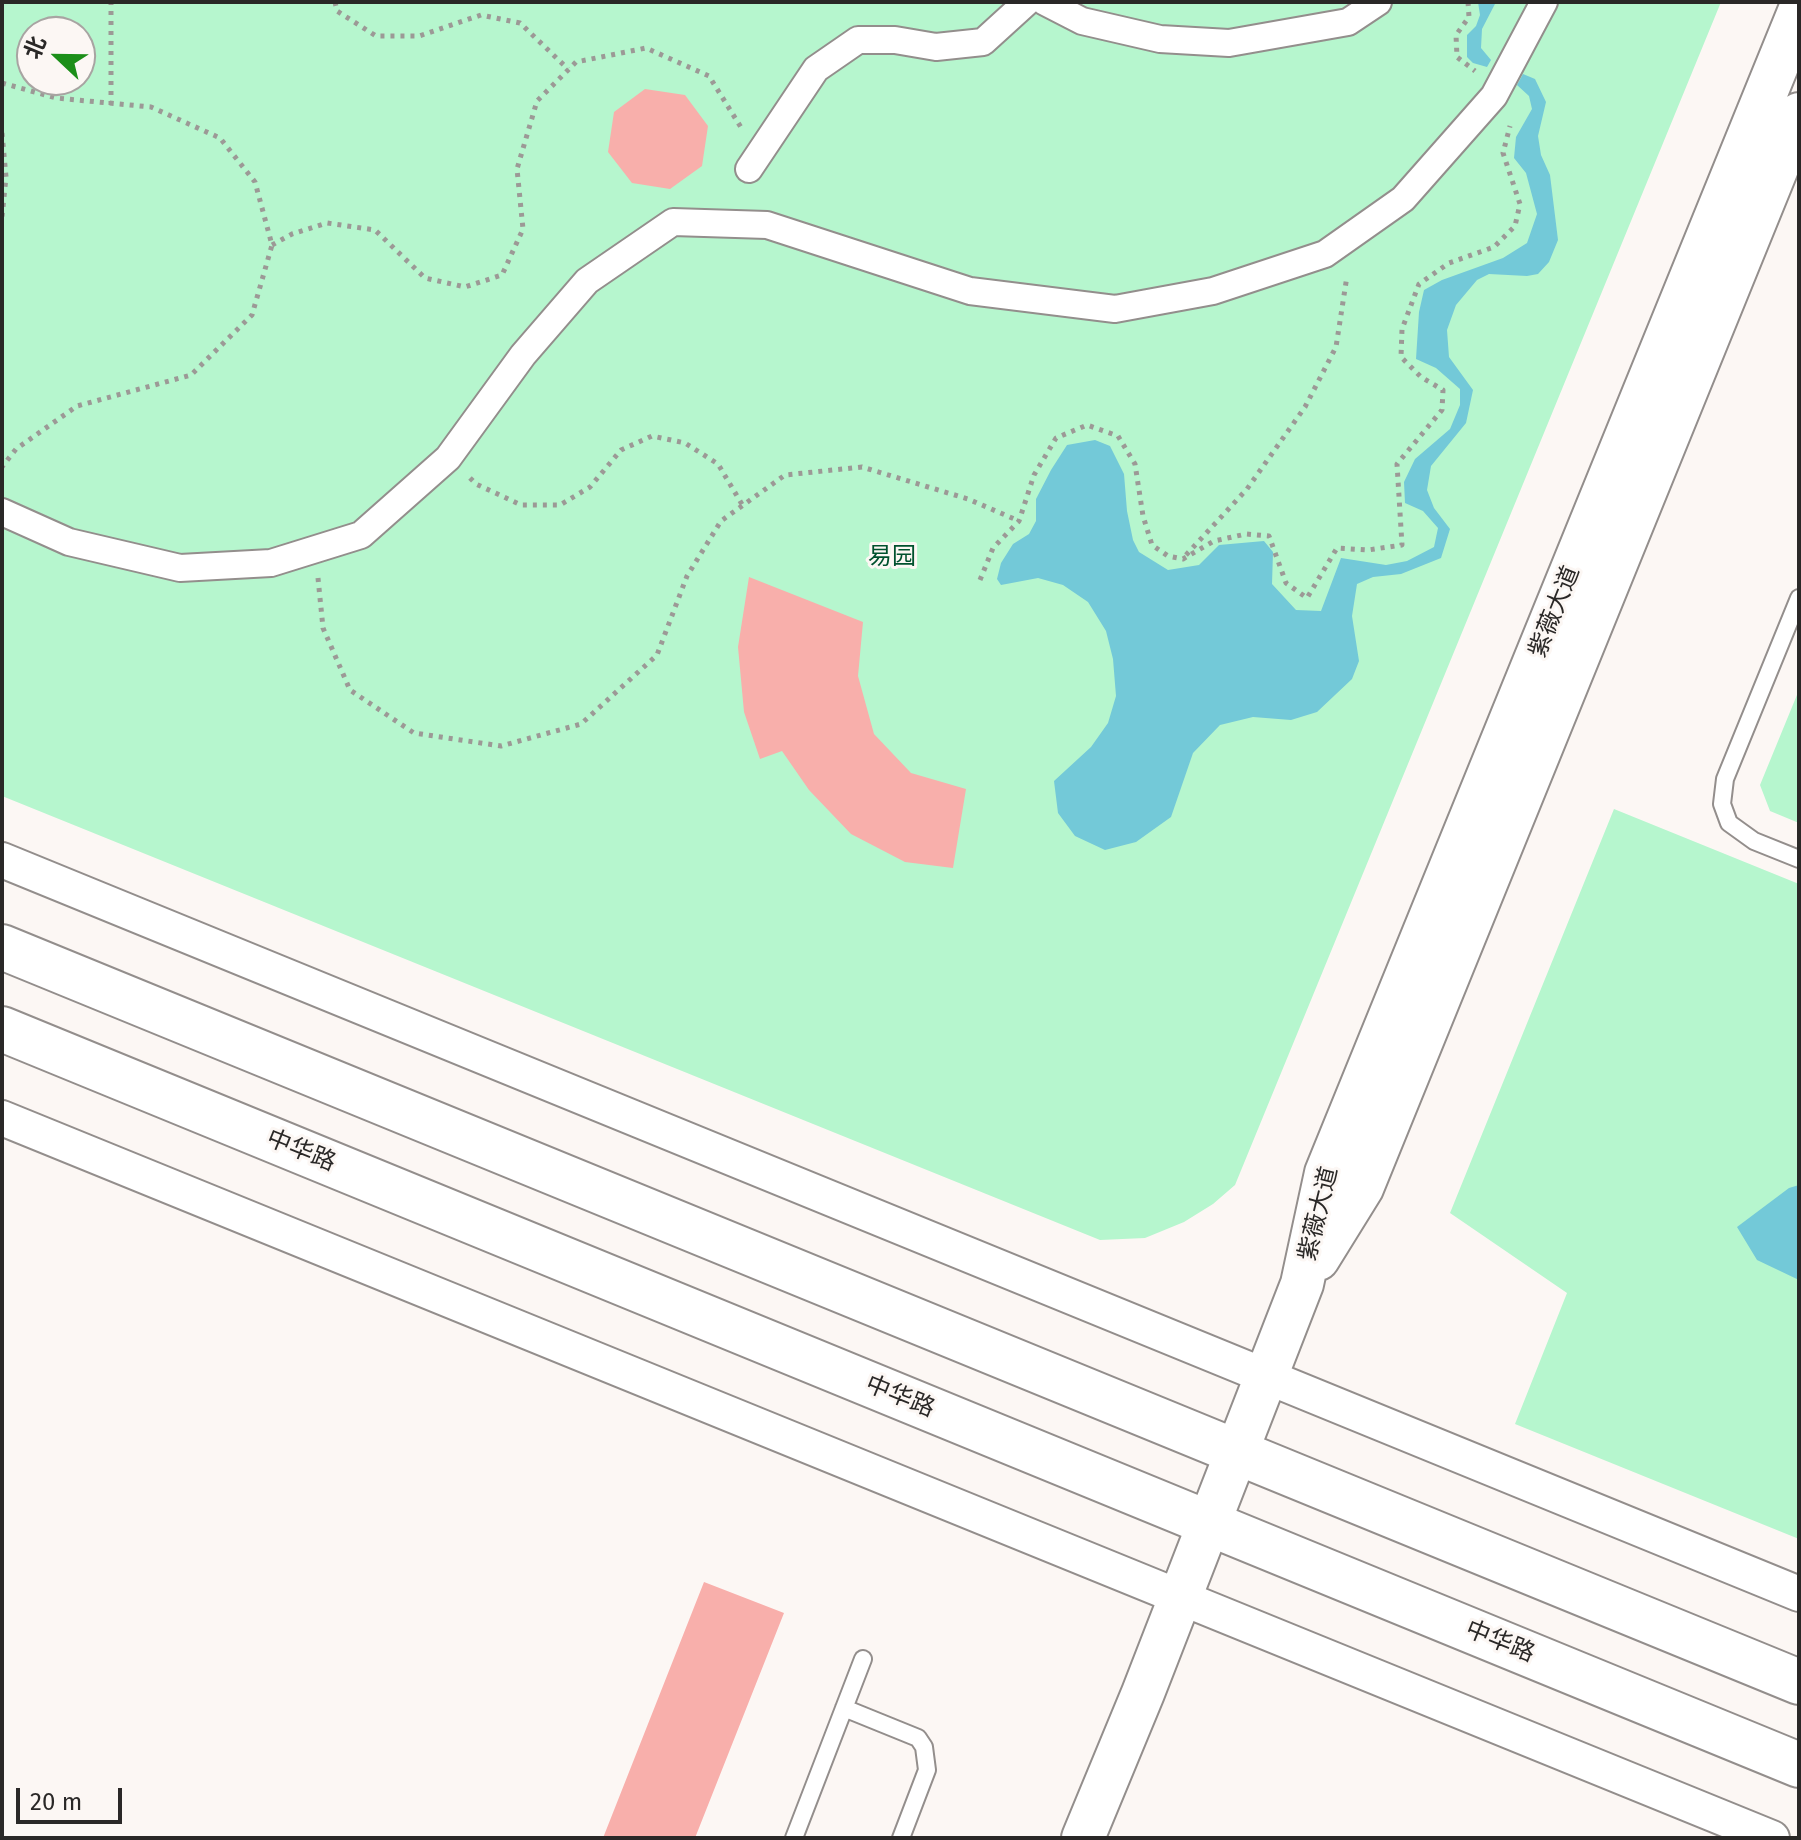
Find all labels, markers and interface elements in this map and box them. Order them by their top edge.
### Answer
north arrow [16,16,96,96]
text: 北 [18,32,52,63]
park label: 易园 [868,543,916,571]
street label: 紫薇大道 [1524,562,1586,662]
street label: 中华路 [262,1124,340,1178]
street label: 紫薇大道 [1293,1164,1345,1264]
street label: 中华路 [861,1370,939,1424]
street label: 中华路 [1461,1615,1539,1669]
scale bar [20,1772,126,1822]
text: 20 m [30,1788,82,1816]

